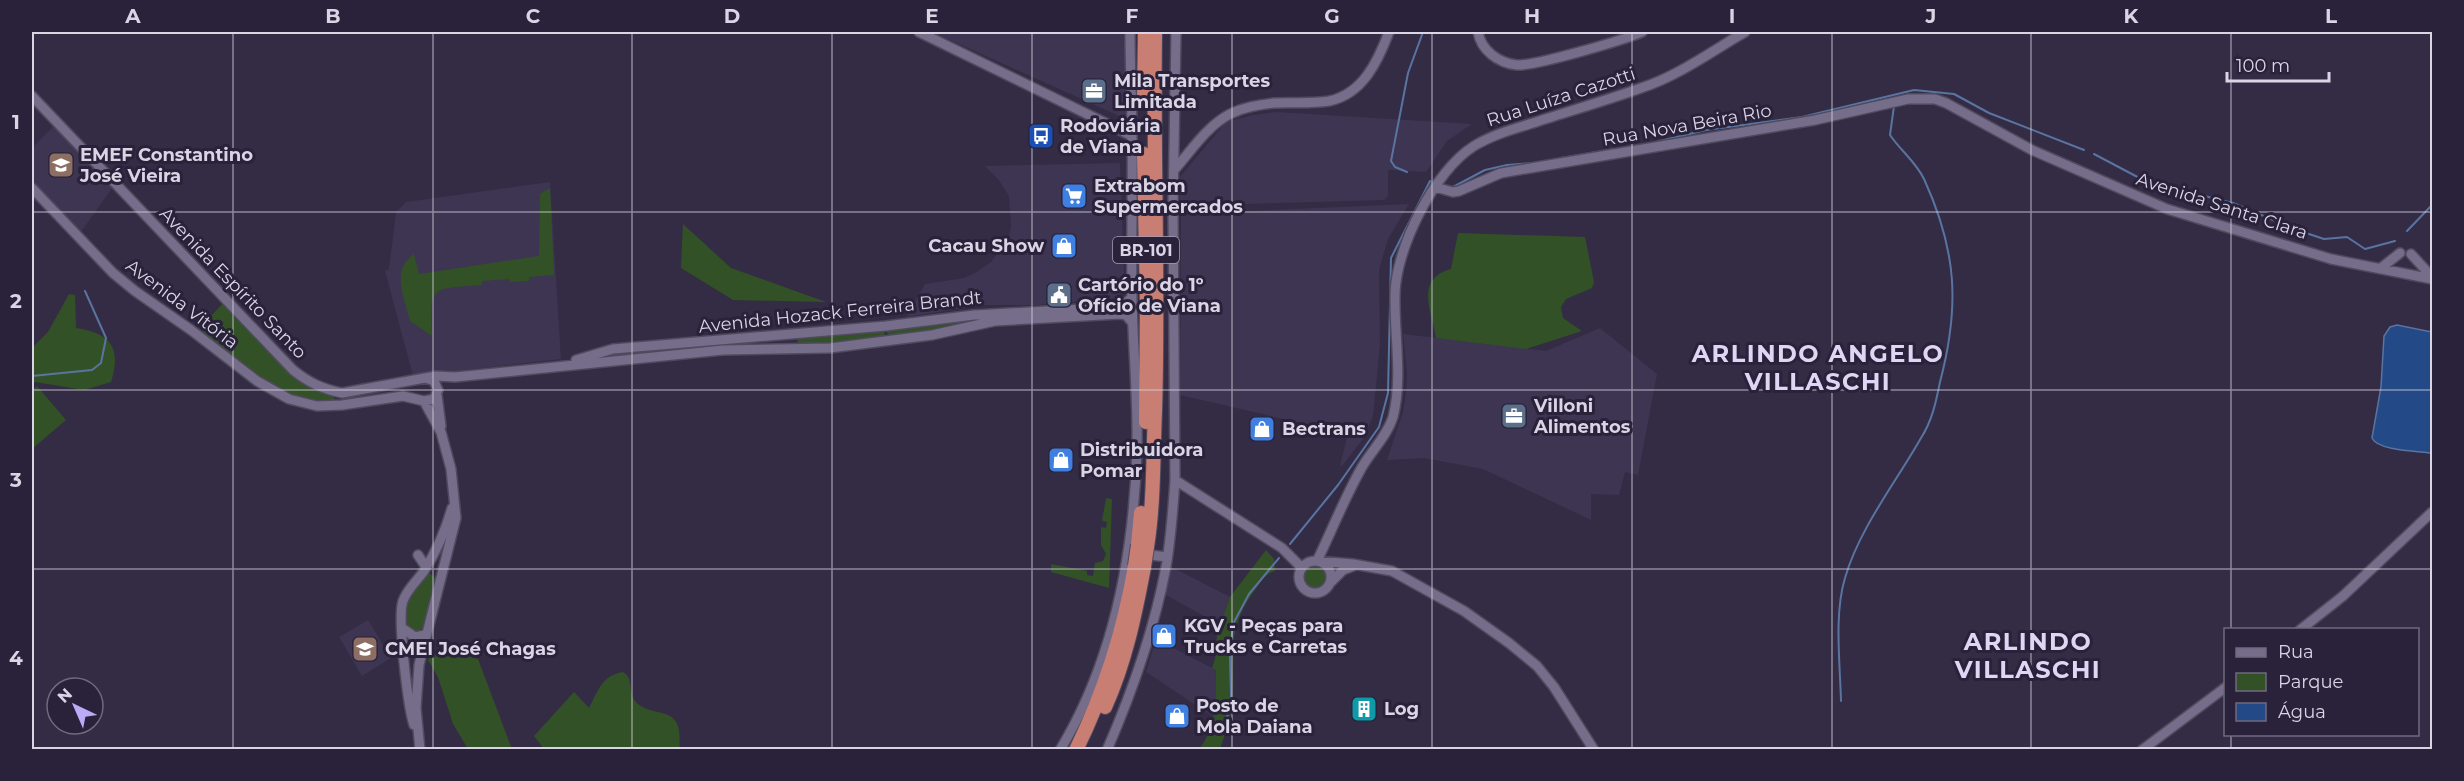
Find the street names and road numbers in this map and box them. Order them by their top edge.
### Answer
street label: Rua Luíza Cazotti [1484,63,1638,131]
street label: Rua Nova Beira Rio [1601,99,1773,151]
street label: Avenida Santa Clara [2134,168,2310,244]
street label: Avenida Espírito Santo [155,203,311,363]
road number: BR-101 [1113,237,1179,263]
street label: Avenida Vitória [121,255,243,353]
street label: Avenida Hozack Ferreira Brandt [698,286,982,338]

